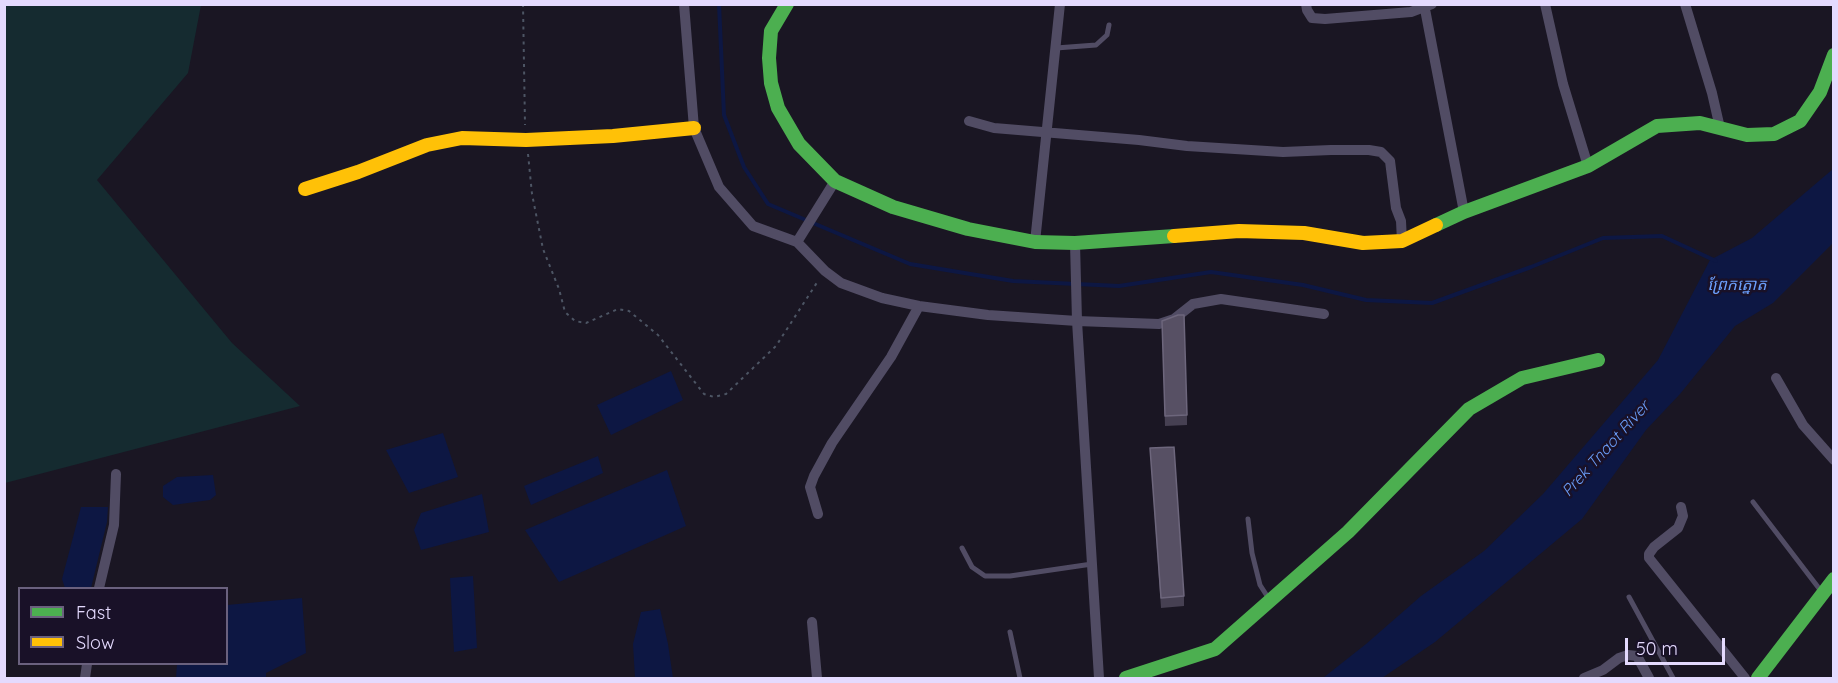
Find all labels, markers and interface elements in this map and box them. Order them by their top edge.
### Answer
water label: ព្រែកត្នោត [1707,275,1767,295]
water label: Prek Tnaot River [1558,397,1654,501]
legend [18,587,228,665]
text: Fast [76,601,111,624]
scale bar [1628,626,1728,664]
text: Slow [76,631,114,654]
text: 50 m [1636,637,1678,660]

